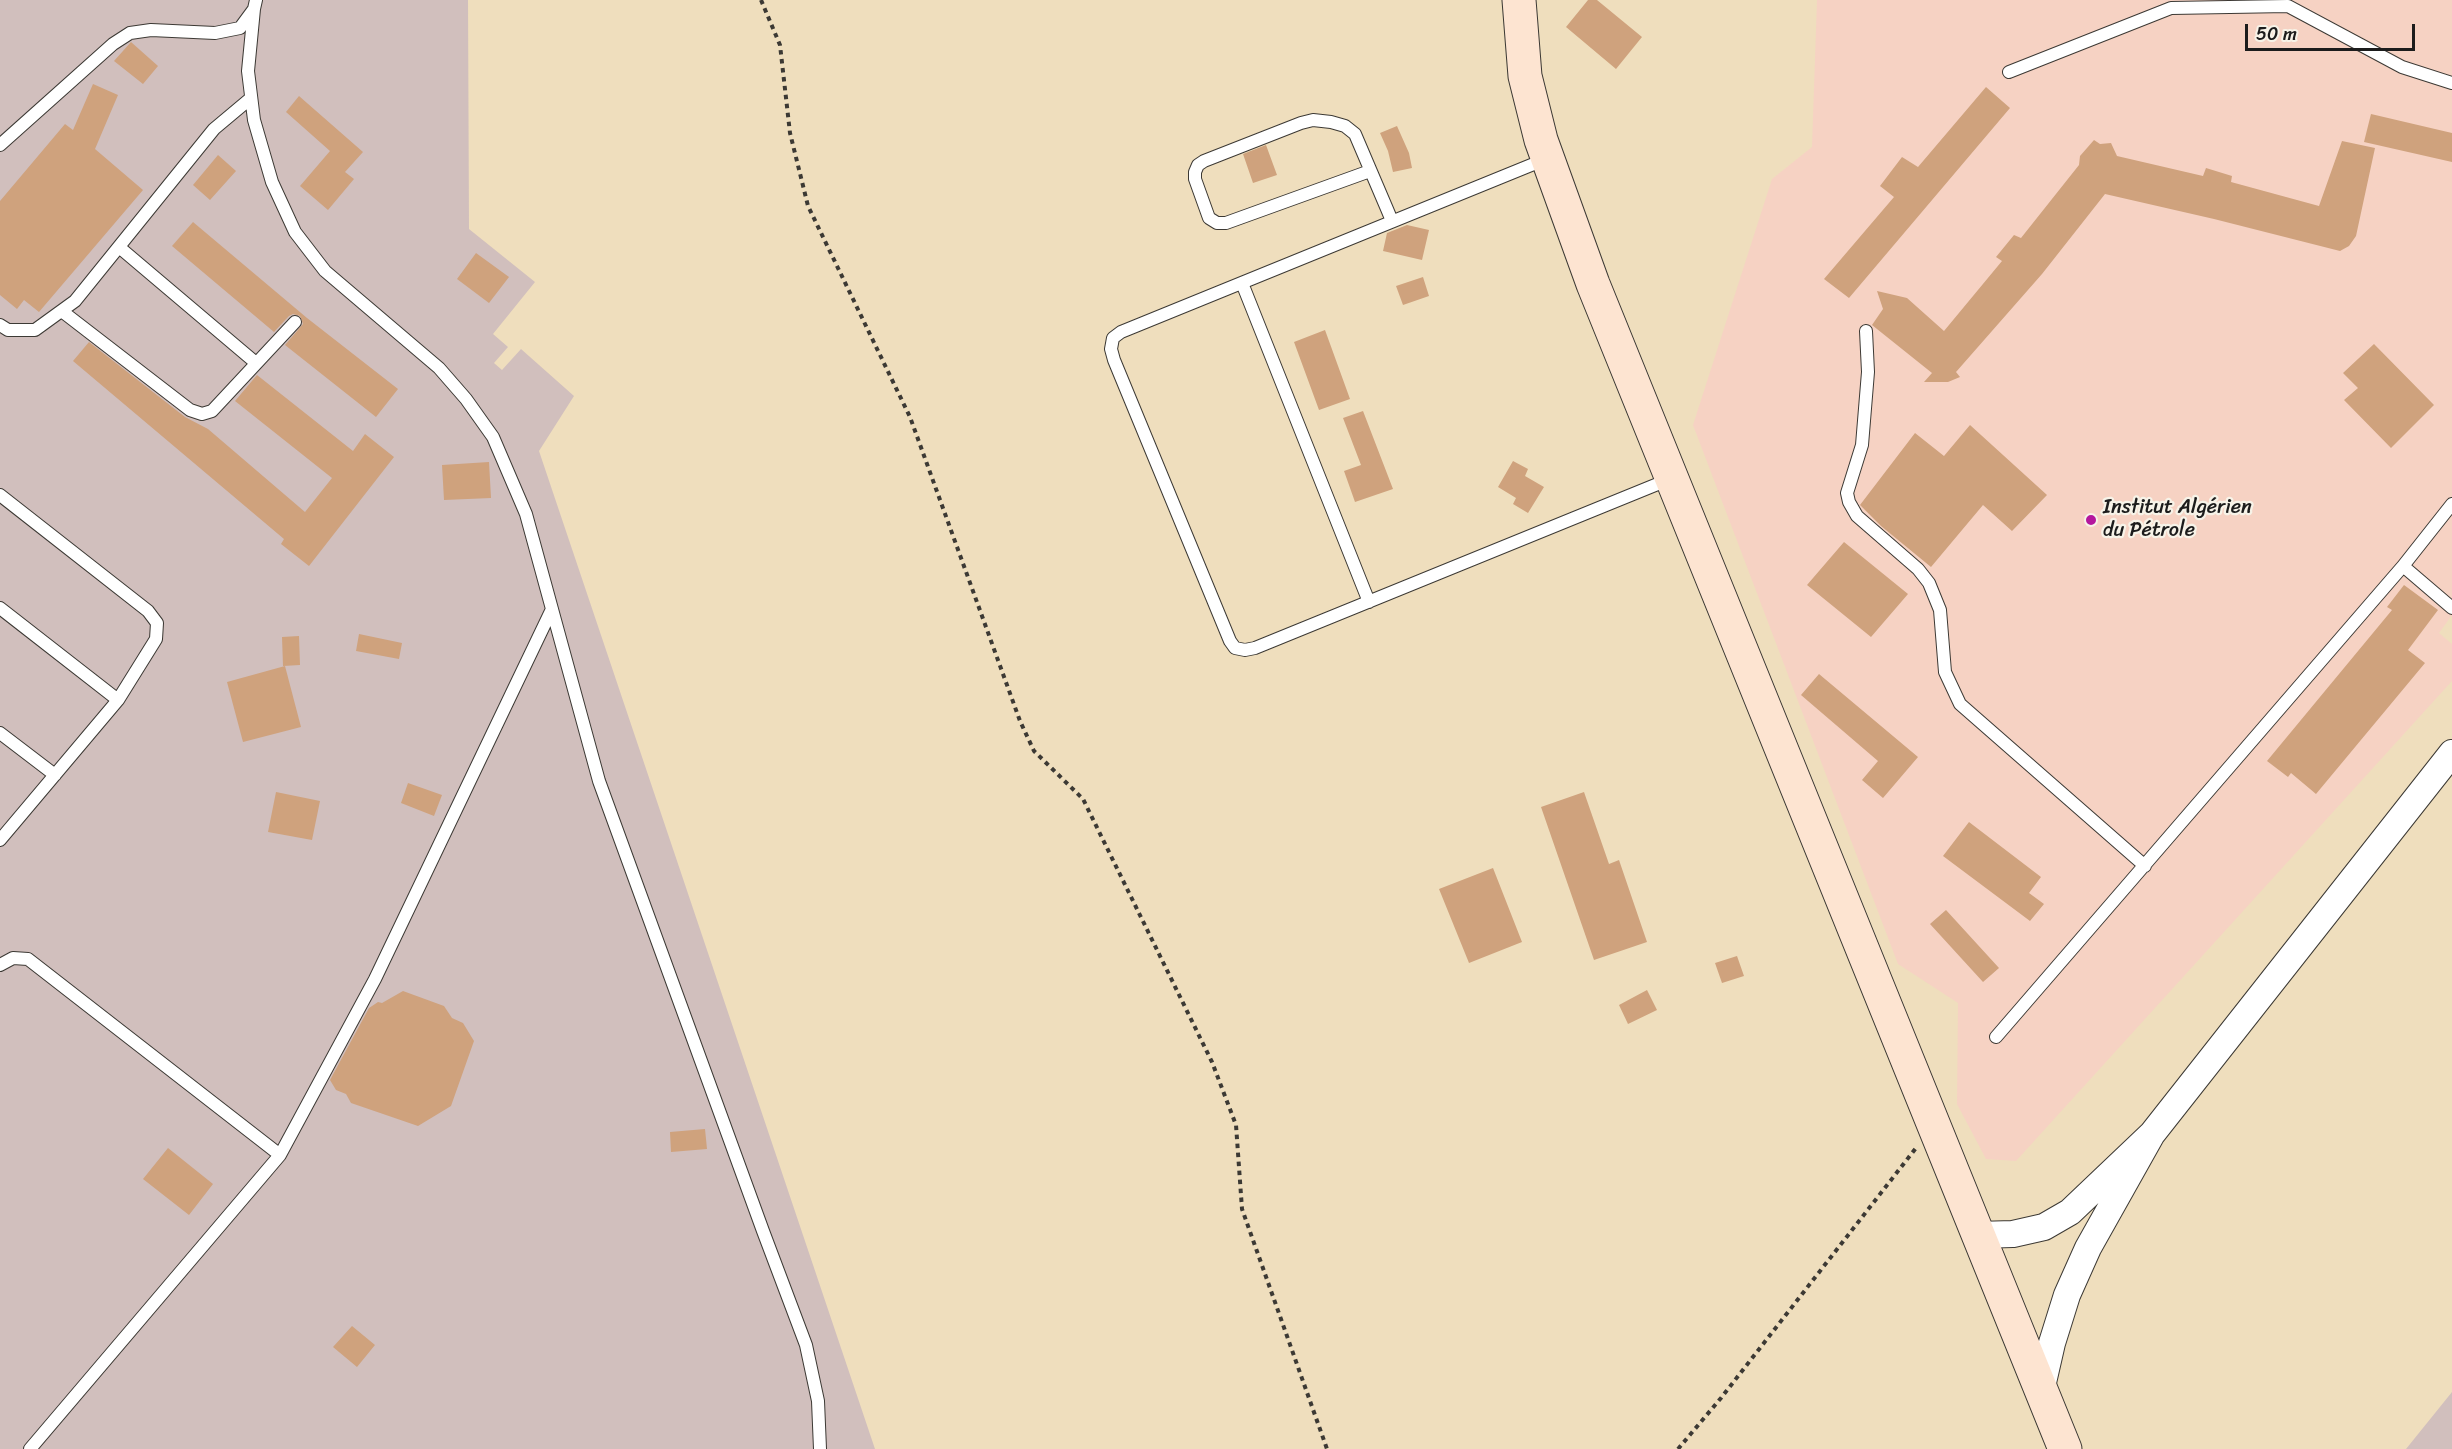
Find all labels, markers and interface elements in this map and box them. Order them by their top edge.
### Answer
scale bar [2248,12,2418,50]
text: 50 m [2256,18,2297,50]
place label: Institut Algérien du Pétrole [2103,496,2252,543]
marker: Institut Algérien du Pétrole [2084,513,2098,527]

